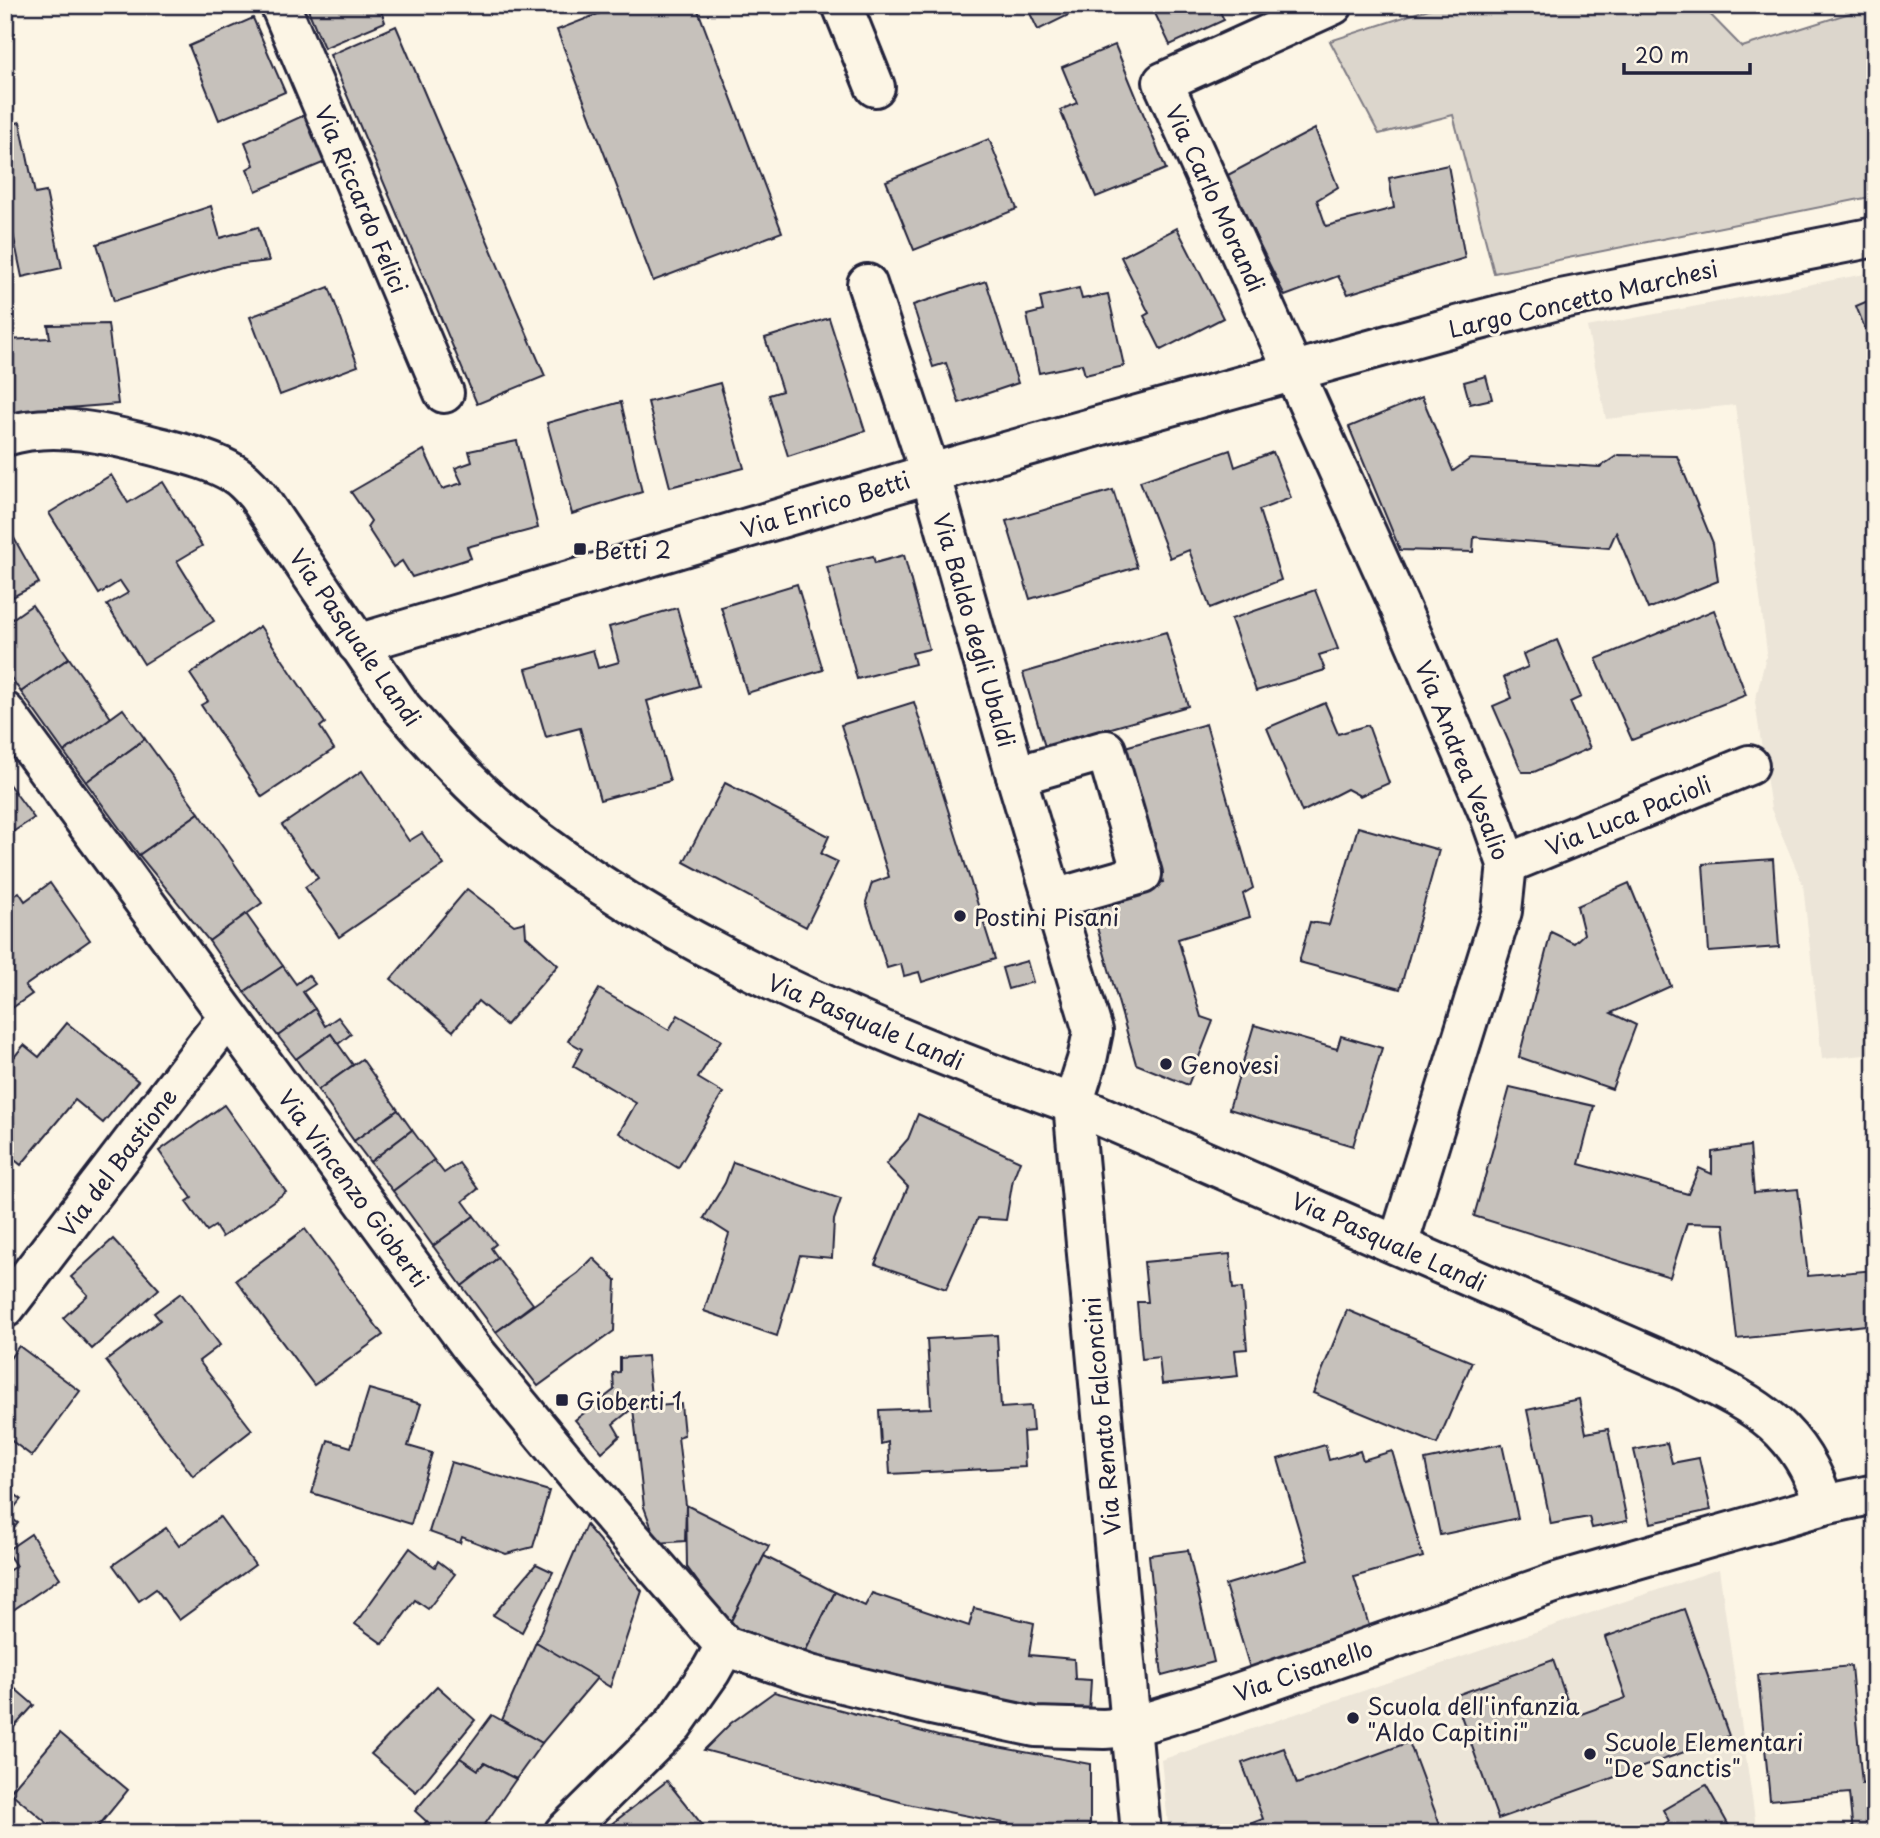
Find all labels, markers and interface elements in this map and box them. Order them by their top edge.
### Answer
scale bar [1624,32,1750,76]
text: 20 m [1635,38,1689,70]
street label: Via Carlo Morandi [1157,99,1275,297]
street label: Via Riccardo Felici [307,100,417,298]
street label: Largo Concetto Marchesi [1445,250,1721,346]
street label: Via Enrico Betti [736,462,914,546]
street label: Via Baldo degli Ubaldi [925,509,1025,751]
place label: Betti 2 [594,532,671,567]
street label: Via Pasquale Landi [281,541,431,733]
marker: Betti 2 [572,541,588,557]
street label: Via Andrea Vesalio [1407,655,1519,865]
street label: Via Luca Pacioli [1540,766,1716,864]
place label: Postini Pisani [974,899,1119,934]
marker: Postini Pisani [952,908,968,924]
street label: Via Pasquale Landi [762,964,970,1078]
place label: Genovesi [1180,1047,1279,1082]
marker: Genovesi [1158,1056,1174,1072]
street label: Via del Bastione [49,1080,185,1244]
street label: Via Vincenzo Gioberti [270,1082,438,1294]
street label: Via Pasquale Landi [1286,1182,1492,1300]
street label: Via Renato Falconcini [1073,1295,1129,1537]
place label: Gioberti 1 [576,1383,682,1418]
marker: Gioberti 1 [554,1392,570,1408]
street label: Via Cisanello [1229,1630,1377,1710]
place label: Scuola dell'infanzia "Aldo Capitini" [1367,1688,1580,1749]
marker: Scuola dell'infanzia "Aldo Capitini" [1345,1710,1361,1726]
place label: Scuole Elementari "De Sanctis" [1604,1724,1803,1785]
marker: Scuole Elementari "De Sanctis" [1582,1746,1598,1762]

